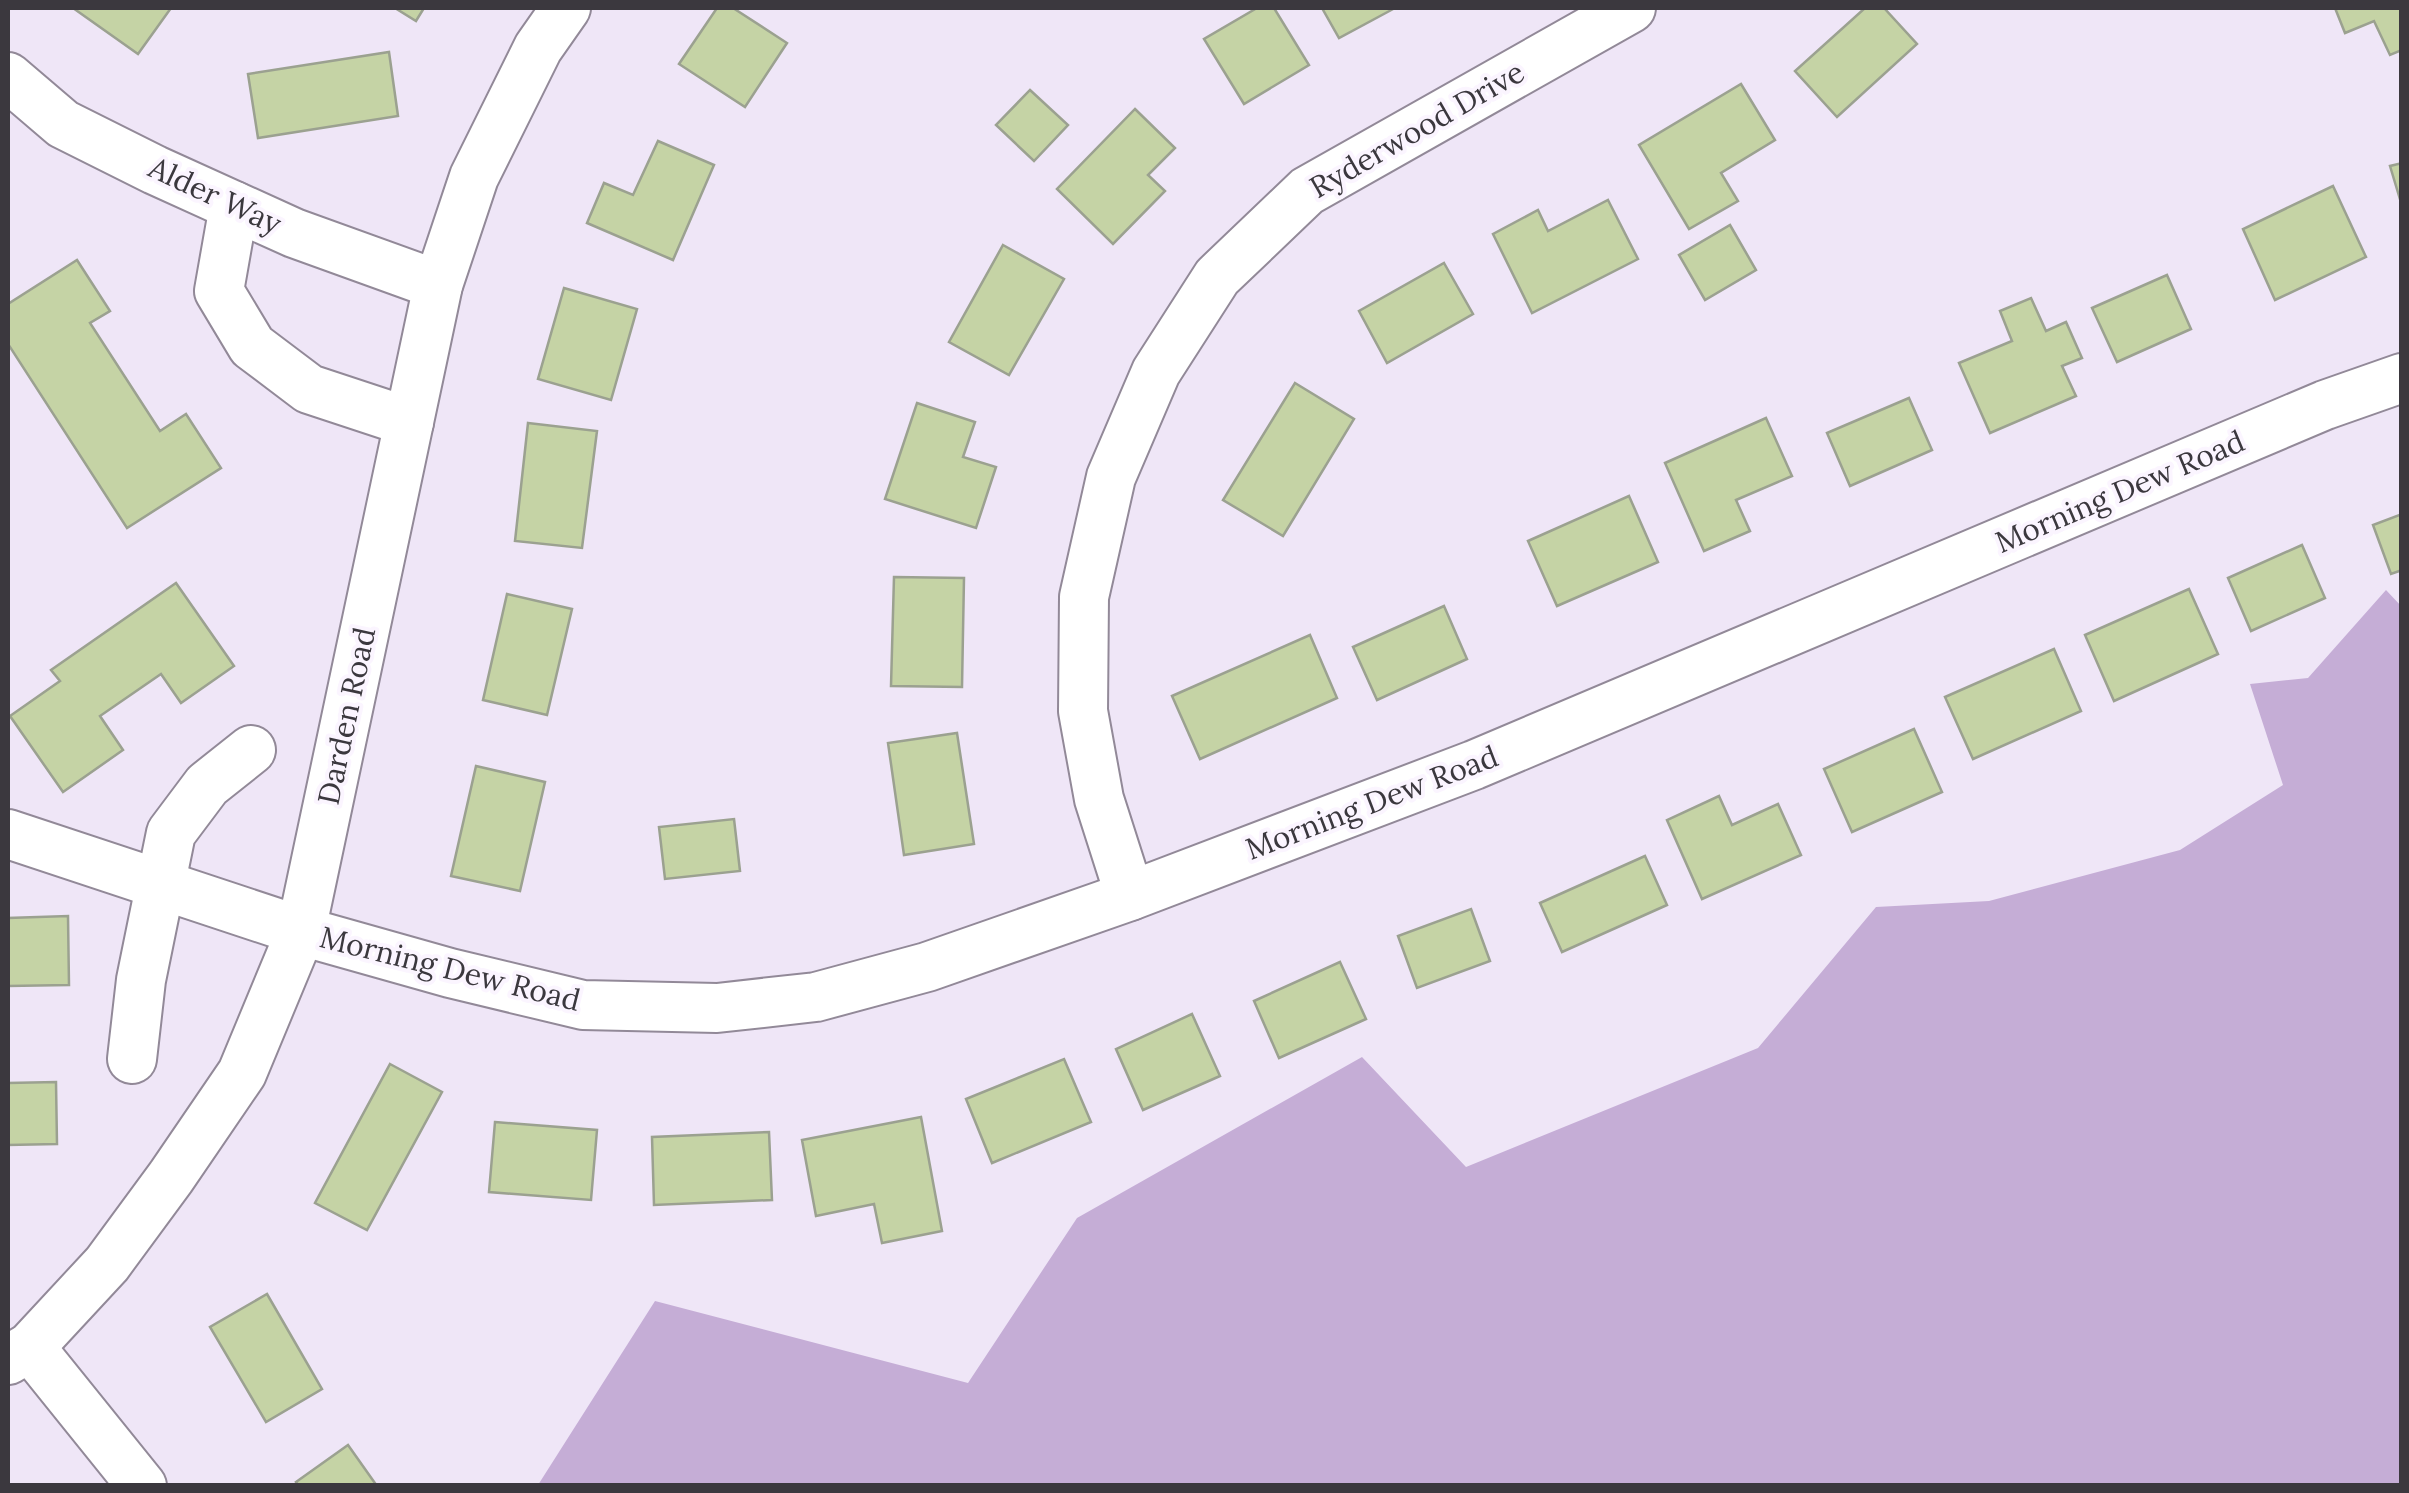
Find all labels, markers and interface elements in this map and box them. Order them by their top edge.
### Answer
street label: Ryderwood Drive [1303,52,1531,207]
street label: Alder Way [142,148,288,243]
street label: Morning Dew Road [1989,421,2250,562]
street label: Darden Road [309,624,383,808]
street label: Morning Dew Road [1240,736,1504,869]
street label: Morning Dew Road [316,917,585,1020]

